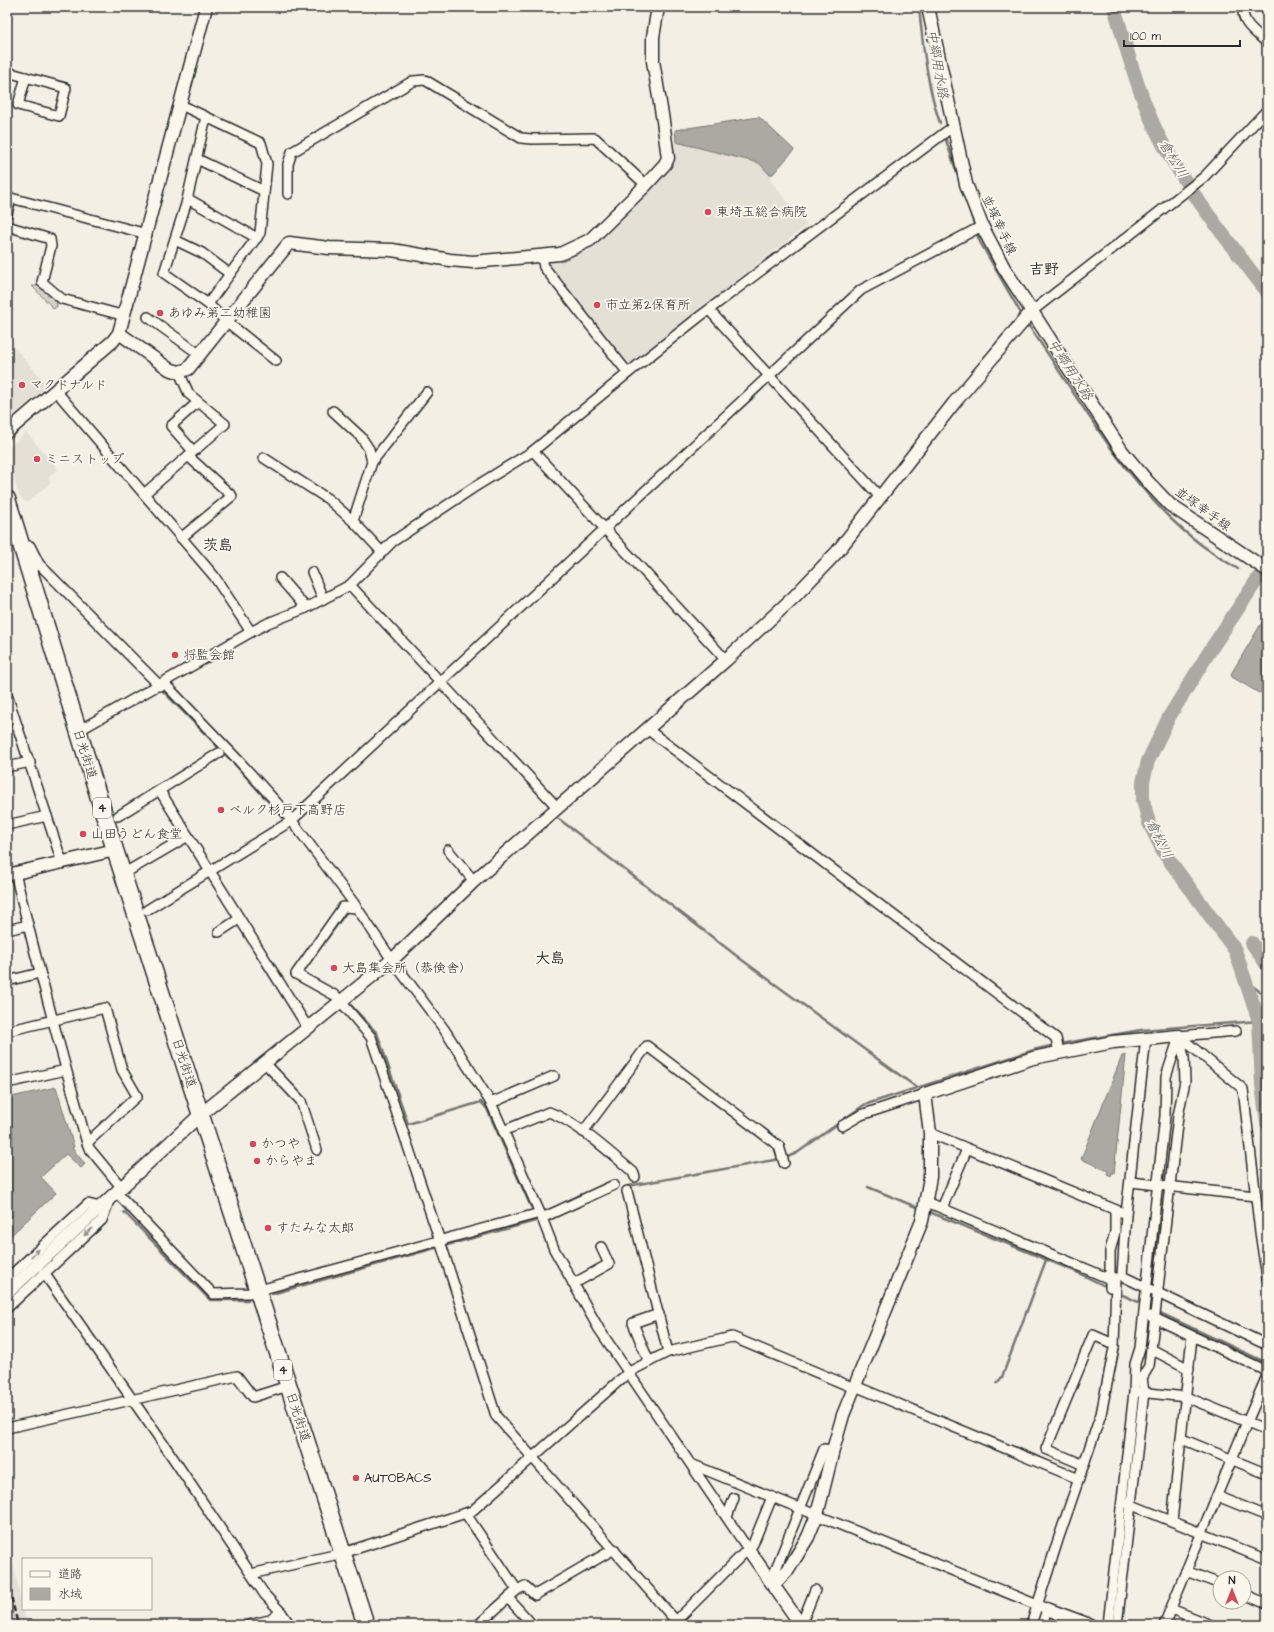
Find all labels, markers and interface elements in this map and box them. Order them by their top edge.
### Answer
scale bar [1124,22,1240,48]
water label: 中郷用水路 [921,28,953,101]
text: 100 m [1130,28,1161,45]
water label: 倉松川 [1154,136,1192,182]
street label: 並塚幸手線 [977,192,1021,259]
place label: 東埼玉総合病院 [716,203,807,221]
marker: 東埼玉総合病院 [703,207,713,217]
district label: 吉野 [1029,259,1059,280]
place label: 市立第2保育所 [605,296,690,314]
marker: 市立第2保育所 [592,300,602,310]
place label: あゆみ第二幼稚園 [168,304,272,322]
marker: あゆみ第二幼稚園 [155,308,165,318]
water label: 中郷用水路 [1043,335,1098,406]
place label: マクドナルド [30,376,107,394]
marker: マクドナルド [17,380,27,390]
place label: ミニストップ [45,450,124,468]
marker: ミニストップ [32,454,42,464]
street label: 並塚幸手線 [1171,483,1235,536]
district label: 茨島 [203,535,233,556]
place label: 将監会館 [183,646,235,664]
marker: 将監会館 [170,650,180,660]
street label: 日光街道 [69,726,101,782]
road number: 4 [93,798,111,818]
place label: ベルク杉戸下高野店 [229,801,346,819]
marker: ベルク杉戸下高野店 [216,805,226,815]
water label: 倉松川 [1141,816,1177,862]
place label: 山田うどん食堂 [91,825,182,843]
marker: 山田うどん食堂 [78,829,88,839]
district label: 大島 [535,948,565,969]
place label: 大島集会所（恭倹舎） [342,959,472,977]
marker: 大島集会所（恭倹舎） [329,963,339,973]
street label: 日光街道 [167,1035,201,1091]
place label: かつや [261,1135,300,1153]
marker: かつや [248,1139,258,1149]
place label: からやま [265,1152,317,1170]
marker: からやま [252,1156,262,1166]
place label: すたみな太郎 [276,1219,354,1237]
marker: すたみな太郎 [263,1223,273,1233]
one-way arrow [83,1228,93,1237]
one-way arrow [30,1248,41,1257]
road number: 4 [274,1360,292,1380]
street label: 日光街道 [281,1389,315,1445]
place label: AUTOBACS [364,1469,432,1487]
marker: AUTOBACS [351,1473,361,1483]
legend [22,1558,152,1610]
text: 道路 [58,1566,82,1583]
north arrow [1212,1570,1252,1610]
text: N [1229,1573,1236,1588]
text: 水域 [58,1586,82,1603]

